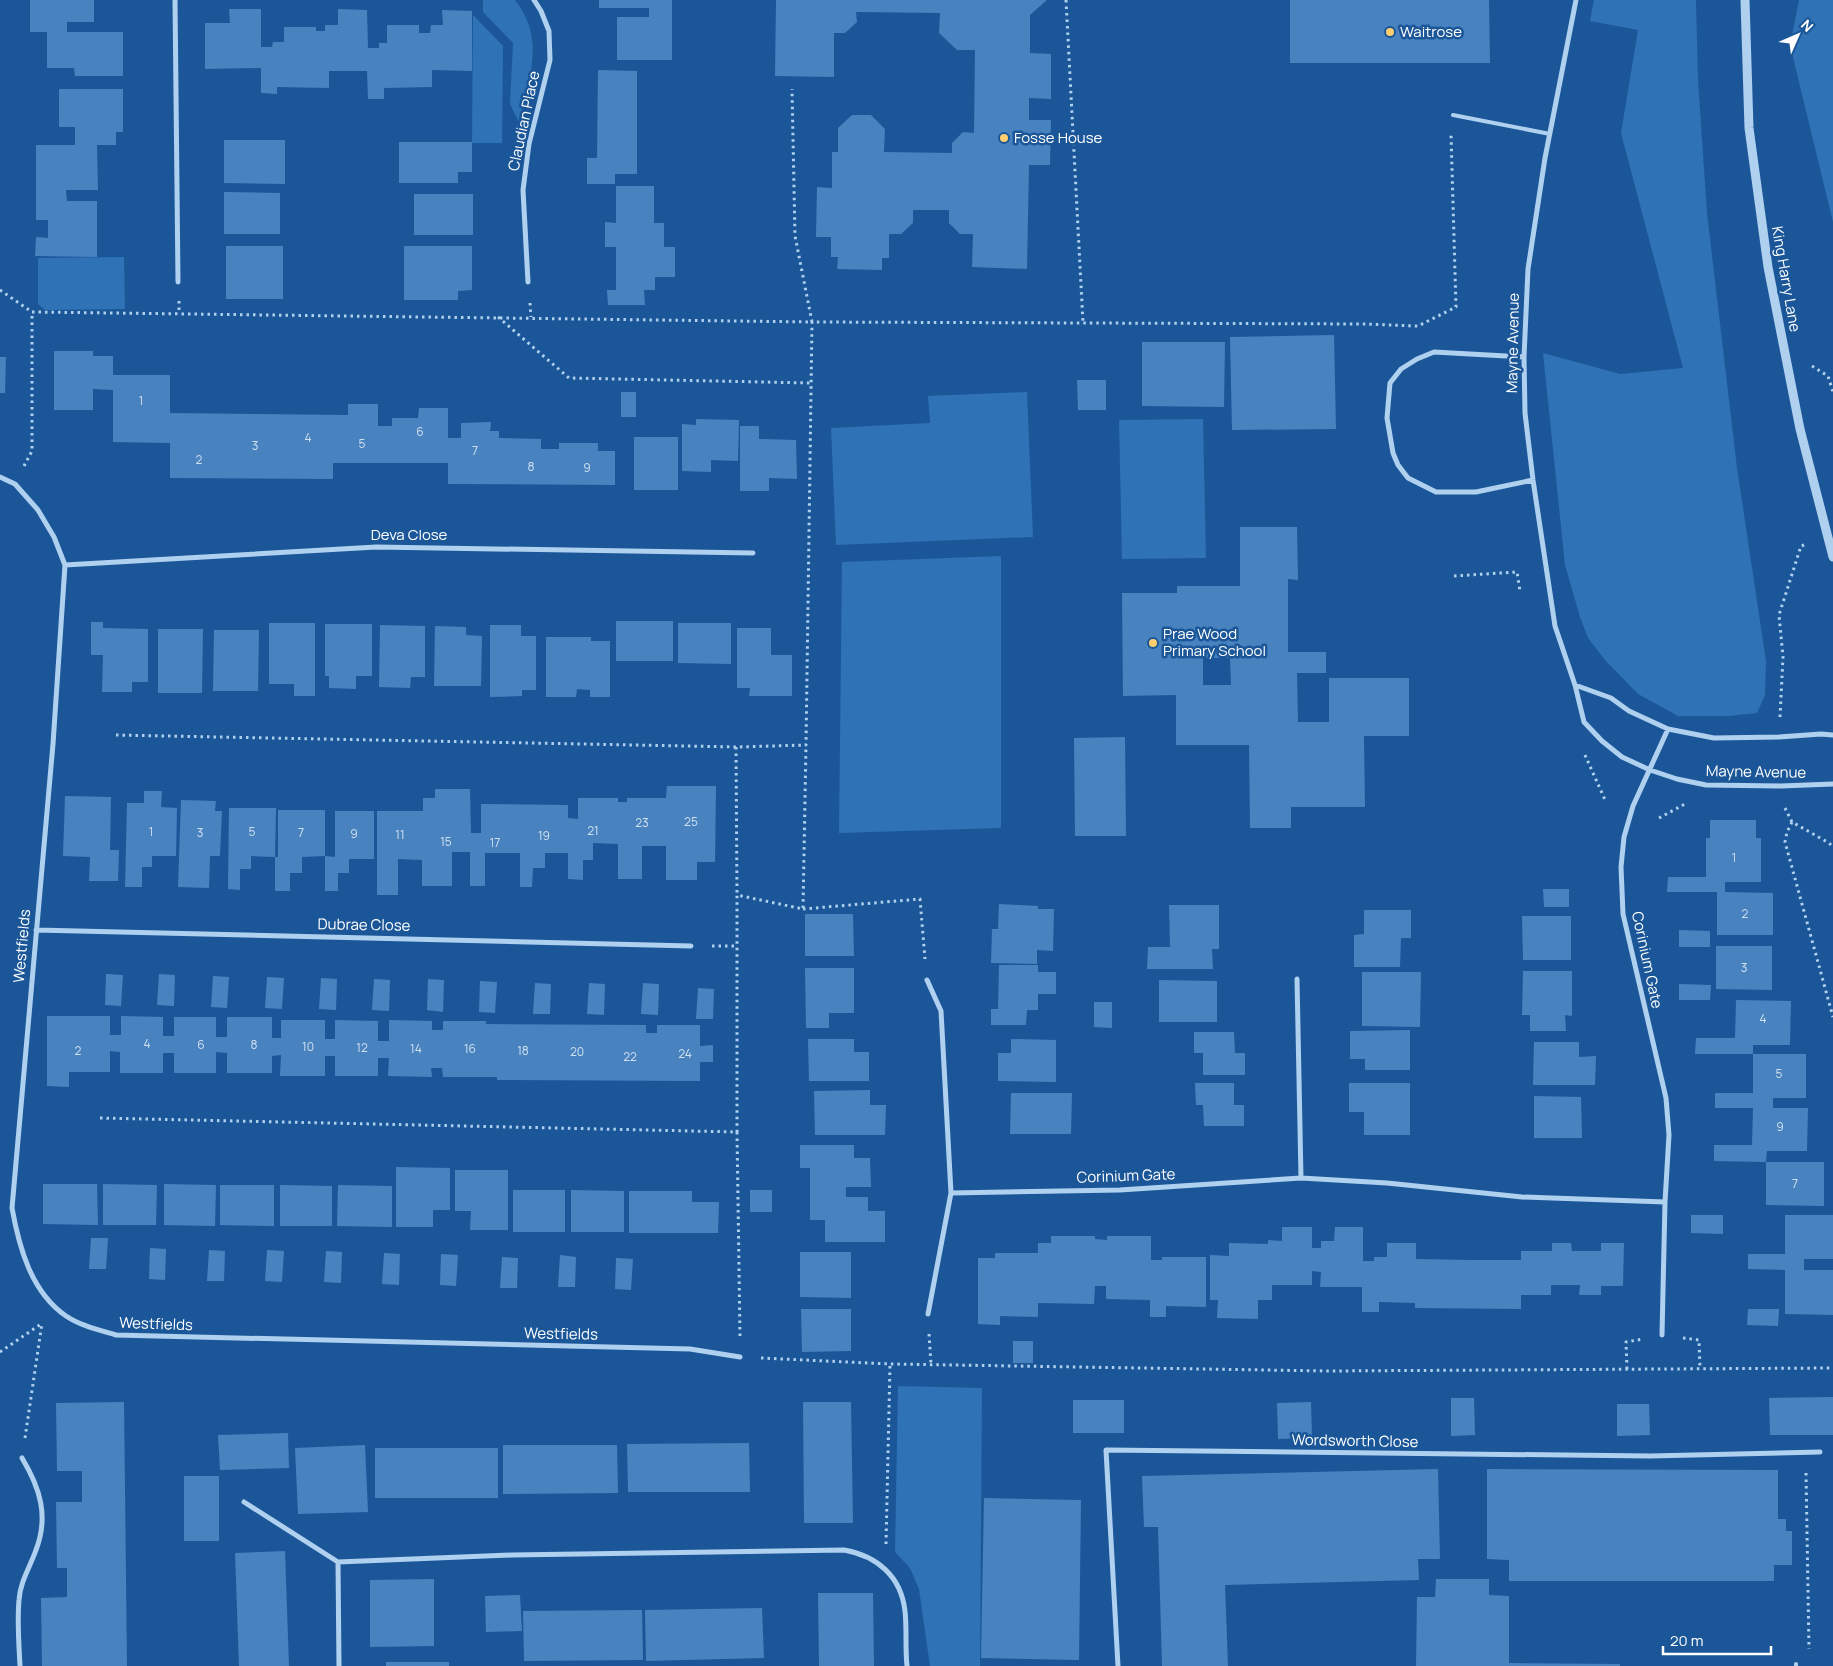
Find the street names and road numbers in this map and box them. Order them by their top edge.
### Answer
street label: Claudian Place [503,69,544,173]
street label: King Harry Lane [1767,224,1806,334]
street label: Mayne Avenue [1501,292,1524,393]
street label: Deva Close [371,524,448,545]
street label: Mayne Avenue [1706,760,1807,783]
street label: Westfields [8,908,35,984]
street label: Corinium Gate [1627,909,1668,1011]
street label: Dubrae Close [317,913,411,936]
street label: Corinium Gate [1076,1163,1176,1188]
street label: Westfields [119,1312,193,1335]
street label: Westfields [524,1322,598,1345]
street label: Wordsworth Close [1291,1429,1419,1452]

